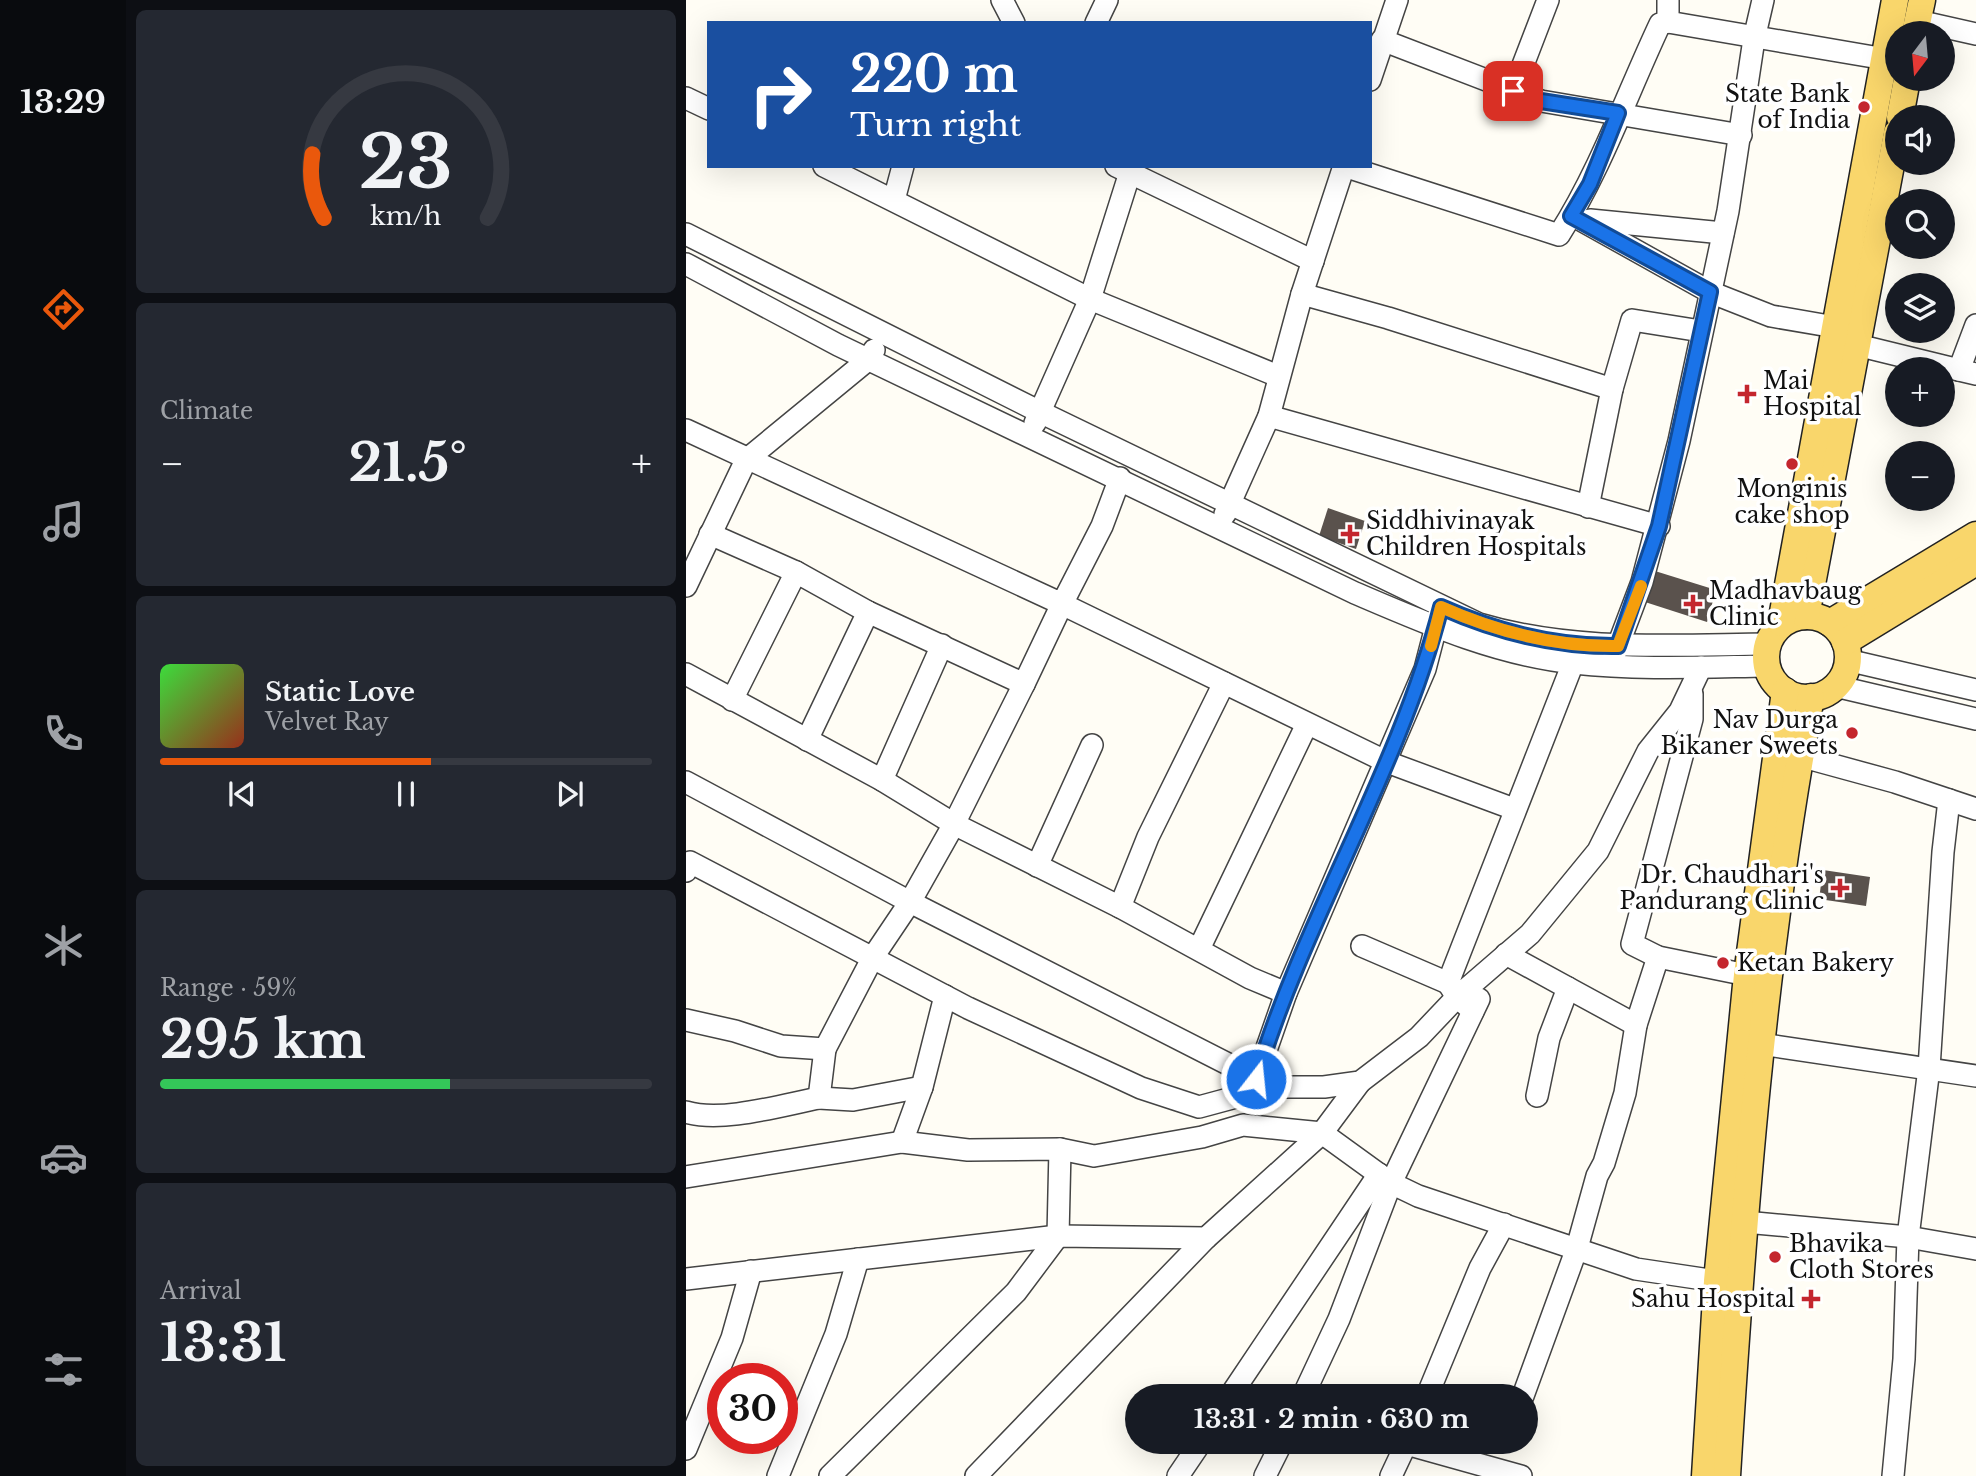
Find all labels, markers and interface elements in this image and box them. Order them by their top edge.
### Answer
north arrow [1885,21,1955,91]
map controls [1885,21,1955,511]
text: 220 m [850,44,1018,105]
icon: right [735,49,826,140]
pin [1483,61,1543,121]
icon: arrive [1494,72,1532,110]
place label: State Bank of India [1725,80,1851,134]
text: 13:29 [20,82,106,122]
marker: State Bank of India [1856,99,1872,115]
text: Turn right [850,105,1021,145]
button: sound [1885,105,1955,175]
text: 23 [359,117,453,208]
button: search [1885,189,1955,259]
text: km/h [371,200,441,231]
button: layers [1885,273,1955,343]
icon: directions [39,285,88,334]
button: + [1885,357,1955,427]
place label: Mai Hospital [1763,367,1862,421]
marker: Mai Hospital [1737,384,1757,404]
text: Climate [160,397,253,425]
text: 21.5° [348,431,467,495]
text: − [160,440,184,487]
text: + [631,440,652,487]
button: − [1885,441,1955,511]
marker: Monginis cake shop [1784,456,1800,472]
place label: Monginis cake shop [1734,475,1850,529]
icon: music [39,497,88,546]
place label: Siddhivinayak Children Hospitals [1366,507,1586,561]
marker: Siddhivinayak Children Hospitals [1340,524,1360,544]
place label: Madhavbaug Clinic [1709,577,1862,631]
marker: Madhavbaug Clinic [1683,594,1703,614]
text: Static Love [265,676,415,708]
place label: Nav Durga Bikaner Sweets [1660,706,1838,760]
text: Velvet Ray [265,708,389,736]
icon: phone [39,709,88,758]
marker: Nav Durga Bikaner Sweets [1844,725,1860,741]
icon: previous [223,775,261,813]
icon: pause [387,775,425,813]
icon: next [551,775,589,813]
place label: Dr. Chaudhari's Pandurang Clinic [1619,861,1824,915]
marker: Dr. Chaudhari's Pandurang Clinic [1830,878,1850,898]
icon: climate [39,921,88,970]
place label: Ketan Bakery [1737,949,1894,977]
marker: Ketan Bakery [1715,955,1731,971]
text: Range · 59% [160,974,297,1002]
text: 295 km [160,1008,366,1072]
position arrow [1219,1042,1293,1116]
icon: car [39,1133,88,1182]
place label: Bhavika Cloth Stores [1789,1230,1934,1284]
marker: Bhavika Cloth Stores [1767,1249,1783,1265]
text: Arrival [160,1277,241,1305]
place label: Sahu Hospital [1631,1285,1795,1313]
marker: Sahu Hospital [1801,1289,1821,1309]
text: 13:31 [160,1311,286,1375]
icon: filters [39,1345,88,1394]
speed limit sign: 30 [707,1363,798,1454]
text: 13:31 · 2 min · 630 m [1194,1403,1469,1435]

